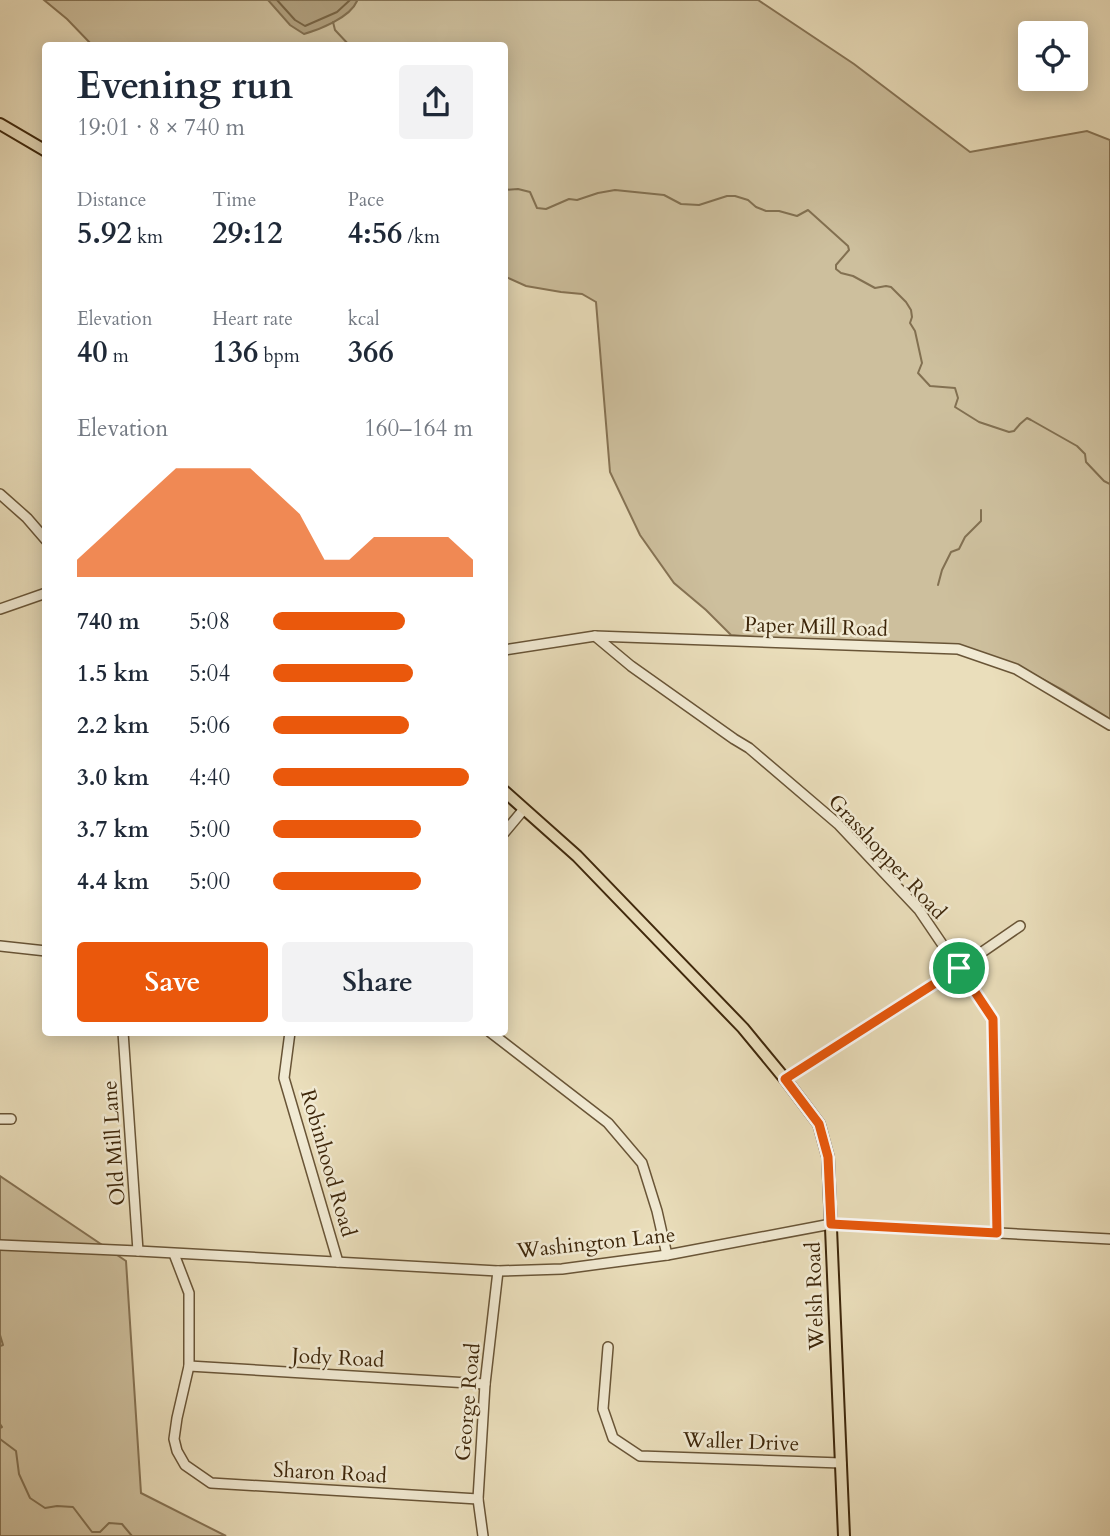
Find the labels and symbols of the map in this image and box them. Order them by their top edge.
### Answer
street label: Paper Mill Road [744,610,888,644]
street label: Grasshopper Road [821,788,953,926]
pin [929,938,989,998]
street label: Old Mill Lane [95,1079,133,1207]
street label: Robinhood Road [293,1086,363,1240]
street label: Washington Lane [514,1220,677,1266]
street label: Welsh Road [799,1241,831,1352]
street label: Jody Road [288,1341,385,1375]
street label: George Road [448,1342,488,1462]
street label: Waller Drive [681,1425,800,1459]
street label: Sharon Road [272,1456,388,1490]

